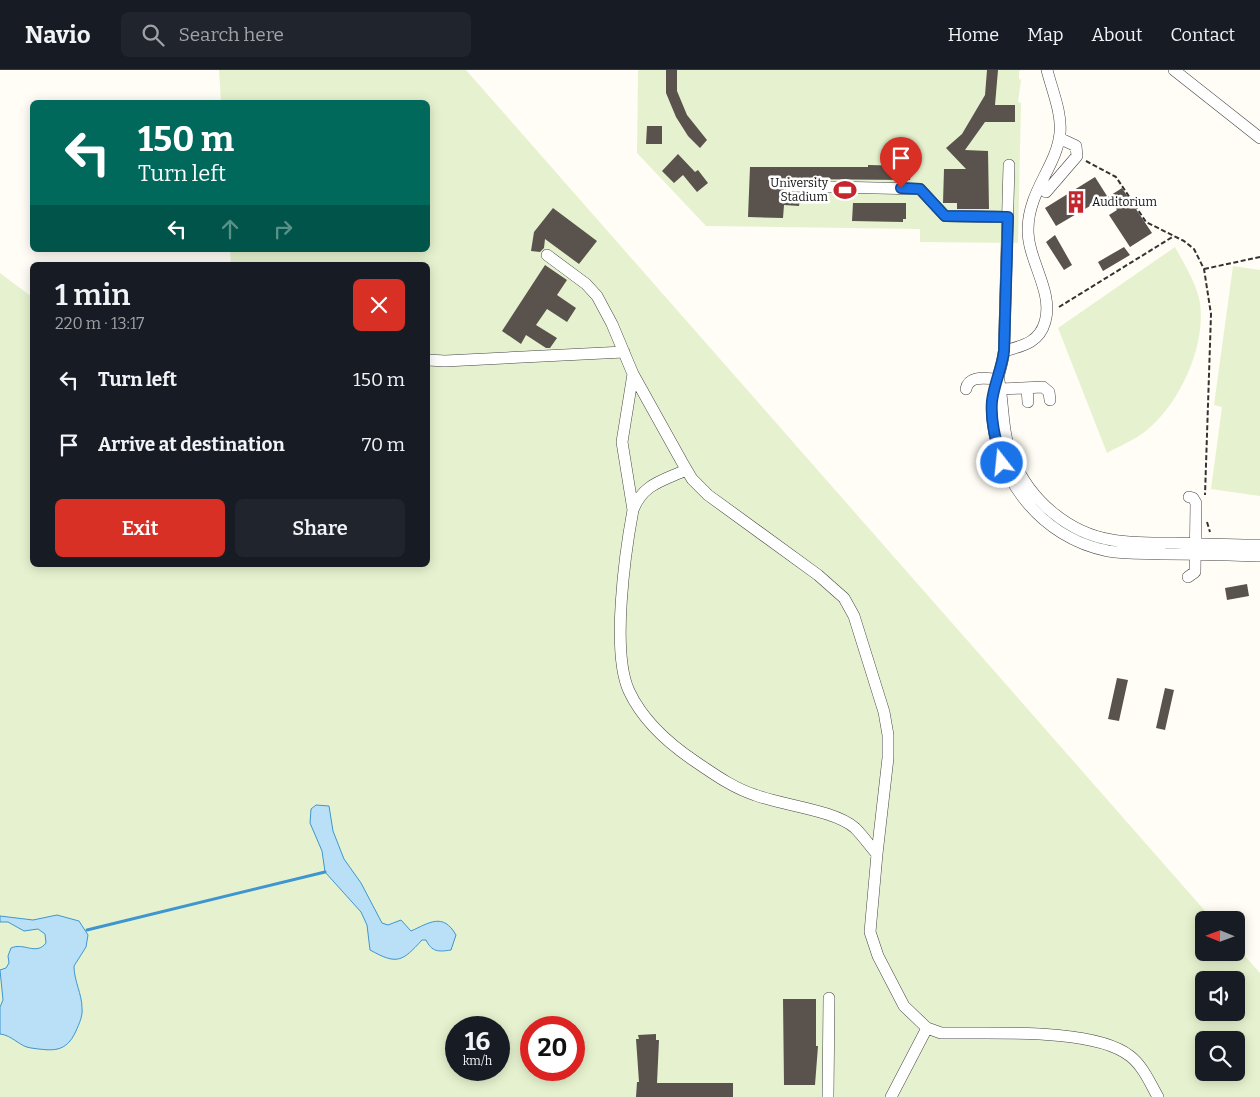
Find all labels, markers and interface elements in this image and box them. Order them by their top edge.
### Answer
search box [121,12,471,57]
text: Navio [25,21,91,49]
icon: search [139,21,167,49]
text: Search here [179,23,284,46]
text: Home [948,24,999,46]
text: Map [1027,24,1063,46]
text: About [1091,24,1142,46]
text: Contact [1170,24,1235,46]
text: 150 m [138,118,234,160]
icon: left [55,120,120,185]
pin [880,137,922,188]
icon: arrive [887,144,915,172]
text: Turn left [138,160,226,187]
place label: University Stadium [770,176,829,204]
sports icon: University Stadium [832,177,858,203]
building icon: Auditorium [1063,189,1089,215]
place label: Auditorium [1092,195,1158,209]
icon: left [163,215,191,243]
icon: ahead [216,215,244,243]
icon: right [269,215,297,243]
text: 1 min [55,277,130,313]
button: close [353,279,405,331]
text: 220 m · 13:17 [55,314,144,333]
icon: left [55,366,83,394]
text: Turn left [98,368,177,391]
text: 150 m [353,368,405,391]
icon: arrive [55,431,83,459]
text: Arrive at destination [98,433,285,456]
text: 70 m [362,433,405,456]
position arrow [975,436,1027,488]
button: Exit [55,499,225,557]
button: Share [235,499,405,557]
north arrow [1195,911,1245,961]
map controls [1195,911,1245,1081]
button: sound [1195,971,1245,1021]
speed limit sign: 20 [520,1016,585,1081]
text: 16 [465,1027,490,1057]
button: search [1195,1031,1245,1081]
text: km/h [463,1054,492,1068]

